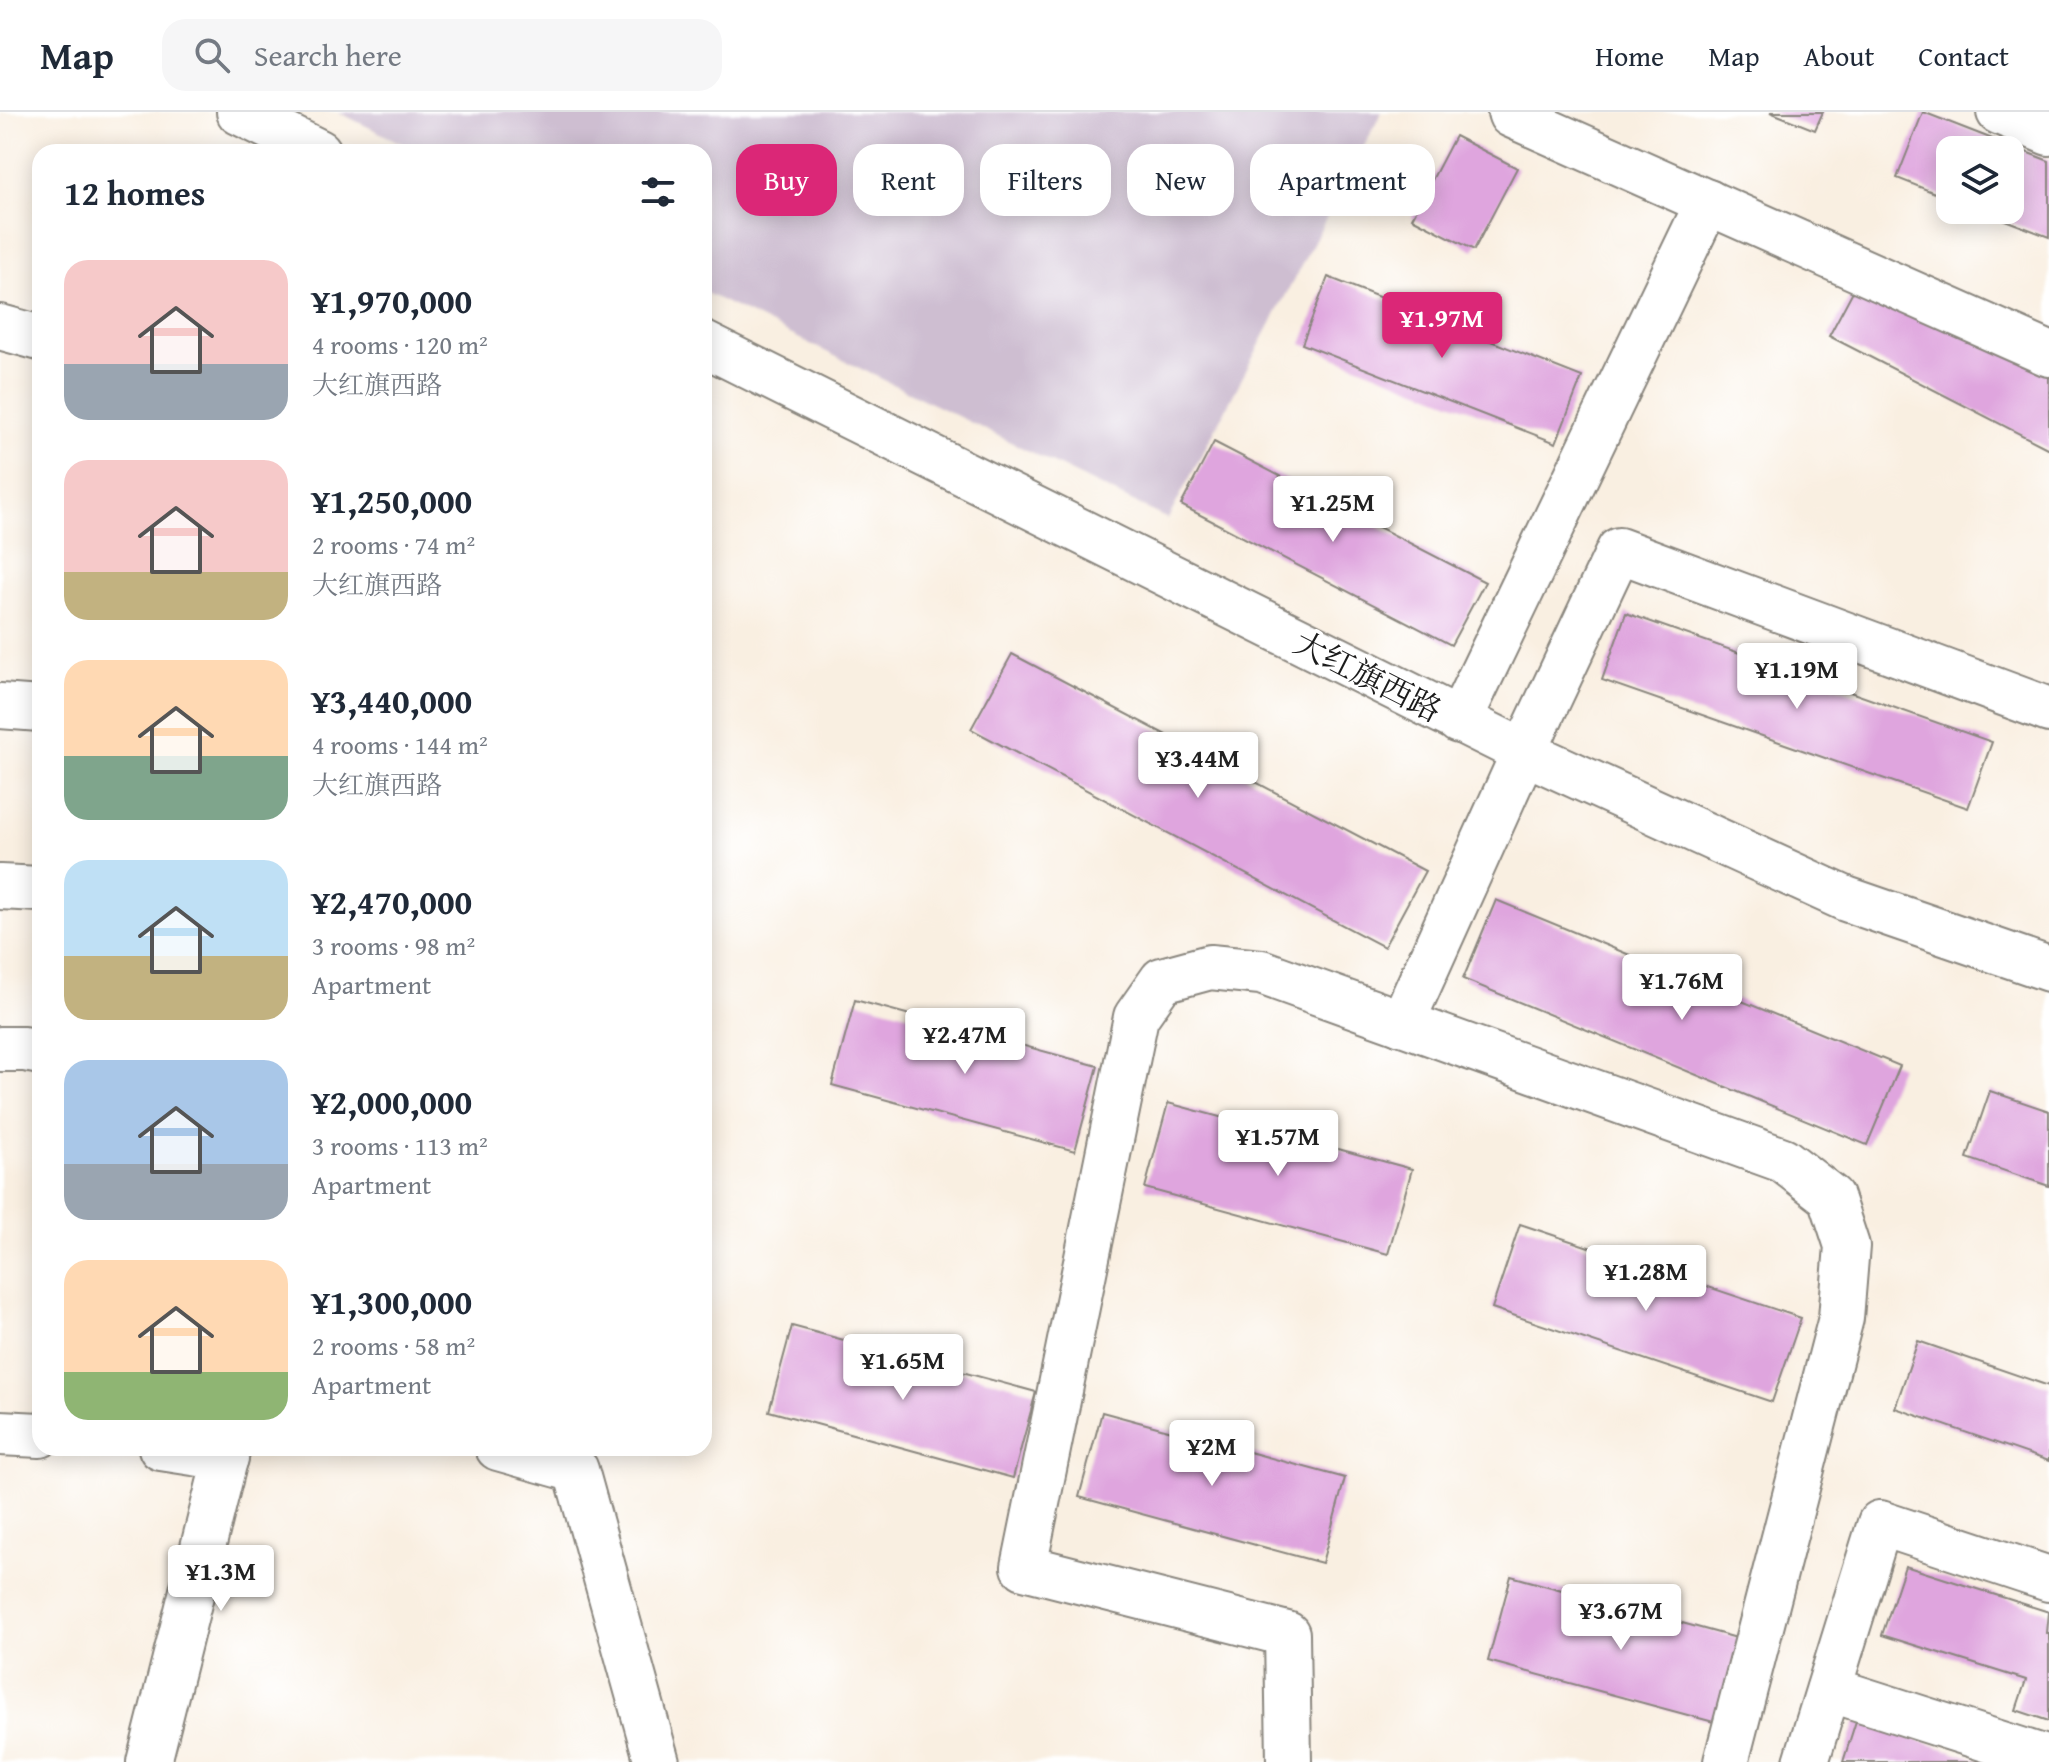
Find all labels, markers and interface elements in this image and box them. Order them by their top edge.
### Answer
search box [162,19,722,91]
text: Map [40,27,114,83]
icon: search [190,33,234,77]
text: Search here [254,33,402,77]
text: Home [1595,35,1664,76]
text: Map [1708,35,1760,76]
text: About [1804,35,1874,76]
text: Contact [1918,35,2009,76]
map controls [1936,136,2024,224]
button: layers [1936,136,2024,224]
chip: Buy [736,144,837,216]
chip: Rent [853,144,964,216]
chip: Filters [980,144,1111,216]
chip: New [1127,144,1234,216]
chip: Apartment [1250,144,1435,216]
text: 12 homes [64,168,205,217]
icon: filters [636,170,680,214]
text: ¥1,970,000 [312,276,472,325]
icon: home [128,292,224,388]
pin: ¥1.97M [1377,292,1507,360]
text: ¥1.97M [1400,298,1484,337]
text: 4 rooms · 120 m² [312,325,488,364]
text: 大红旗西路 [312,365,442,404]
text: ¥1,250,000 [312,476,472,525]
pin: ¥1.25M [1268,476,1398,544]
text: ¥1.25M [1291,482,1375,521]
icon: home [128,492,224,588]
text: 2 rooms · 74 m² [312,525,475,564]
text: 大红旗西路 [312,565,442,604]
street label: 大红旗西路 [1286,619,1450,733]
pin: ¥1.19M [1732,643,1862,711]
text: ¥1.19M [1755,649,1839,688]
text: ¥3,440,000 [312,676,472,725]
icon: home [128,692,224,788]
text: 4 rooms · 144 m² [312,725,488,764]
pin: ¥3.44M [1133,732,1263,800]
text: ¥3.44M [1156,738,1240,777]
text: 大红旗西路 [312,765,442,804]
text: ¥2,470,000 [312,877,472,926]
icon: home [128,892,224,988]
text: 3 rooms · 98 m² [312,926,475,965]
pin: ¥1.76M [1617,954,1747,1022]
text: ¥1.76M [1640,960,1724,999]
text: Apartment [312,965,431,1004]
pin: ¥2.47M [900,1008,1030,1076]
text: ¥2.47M [923,1014,1007,1053]
text: ¥2,000,000 [312,1077,472,1126]
icon: home [128,1092,224,1188]
pin: ¥1.57M [1213,1110,1343,1178]
text: ¥1.57M [1236,1116,1320,1155]
text: 3 rooms · 113 m² [312,1126,488,1165]
text: Apartment [312,1165,431,1204]
pin: ¥1.28M [1581,1245,1711,1313]
text: ¥1.28M [1604,1251,1688,1290]
text: ¥1,300,000 [312,1277,472,1326]
icon: home [128,1292,224,1388]
text: 2 rooms · 58 m² [312,1326,475,1365]
pin: ¥1.65M [838,1334,968,1402]
text: ¥1.65M [861,1340,945,1379]
text: Apartment [312,1365,431,1404]
pin: ¥2M [1173,1420,1251,1488]
text: ¥2M [1187,1426,1237,1465]
pin: ¥1.3M [165,1545,277,1613]
text: ¥1.3M [186,1551,256,1590]
pin: ¥3.67M [1556,1584,1686,1652]
text: ¥3.67M [1579,1590,1663,1629]

